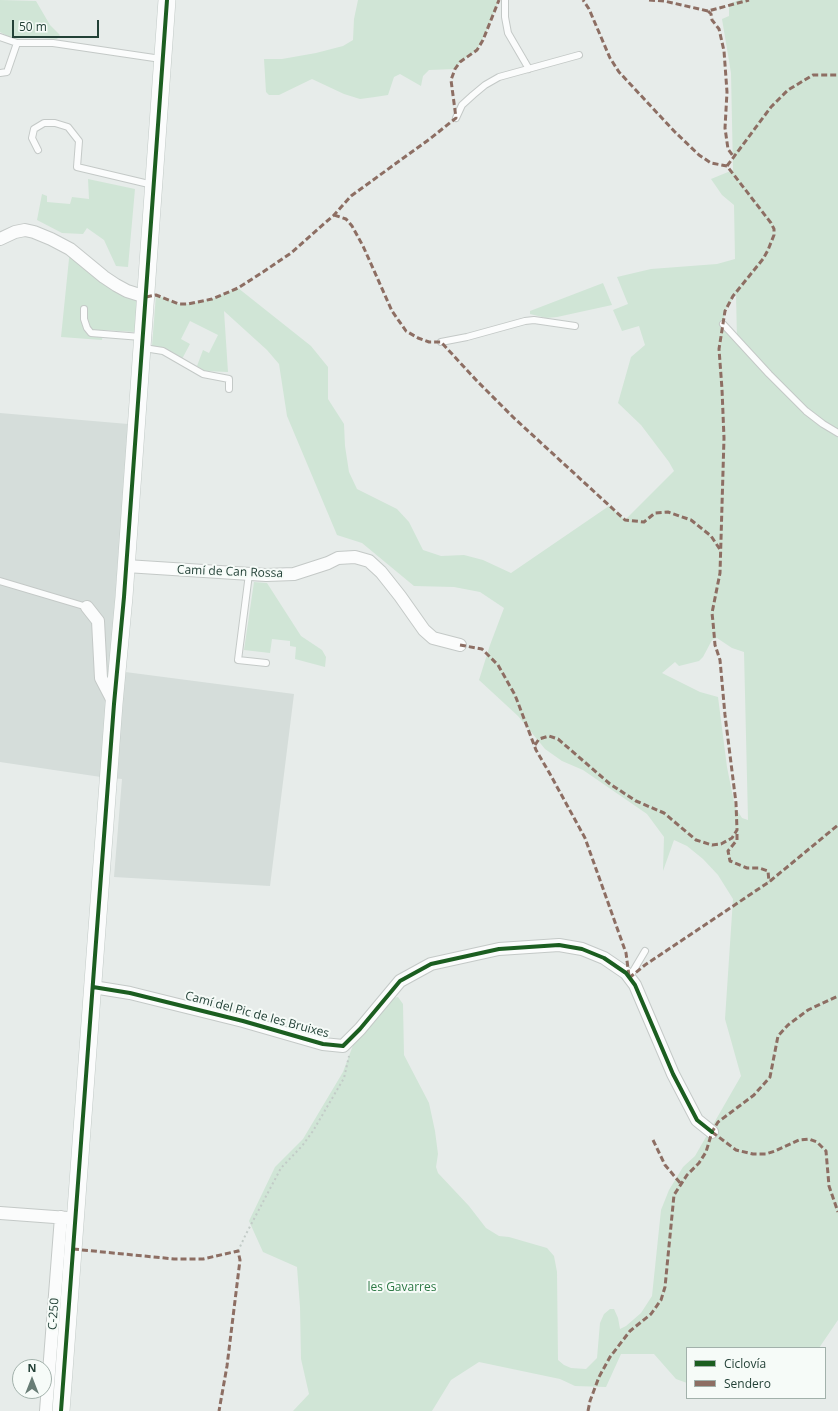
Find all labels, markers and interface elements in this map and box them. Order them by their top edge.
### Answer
scale bar [14,12,101,38]
text: 50 m [19,18,47,35]
street label: Camí de Can Rossa [177,563,283,581]
street label: Camí del Pic de les Bruixes [183,989,331,1041]
park label: les Gavarres [368,1281,436,1295]
street label: C-250 [46,1298,62,1330]
legend [686,1347,826,1399]
text: Ciclovía [724,1355,766,1372]
north arrow [12,1359,52,1399]
text: N [28,1360,36,1375]
text: Sendero [724,1375,771,1392]

